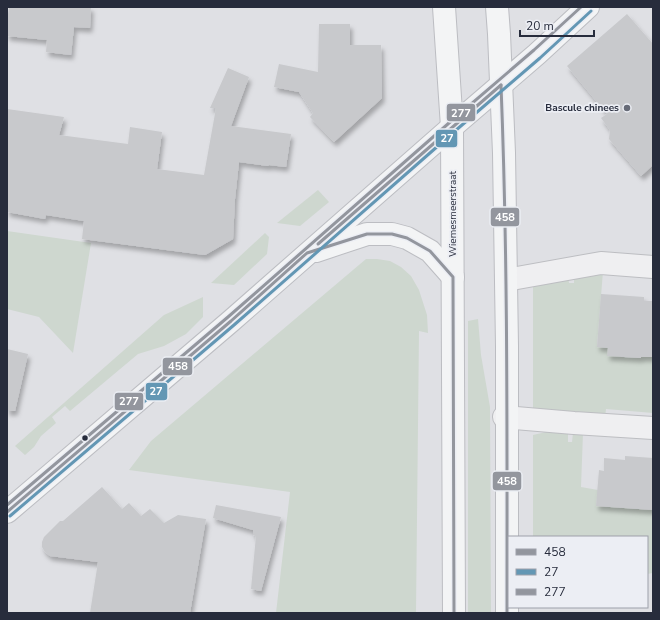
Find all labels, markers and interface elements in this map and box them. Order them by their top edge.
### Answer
scale bar [520,12,594,38]
text: 20 m [526,18,554,34]
place label: Bascule chinees [545,101,619,115]
line badge: 277 [446,103,476,122]
marker: Bascule chinees [622,103,632,113]
text: 277 [451,106,471,121]
line badge: 27 [435,129,458,148]
text: 27 [440,131,454,146]
street label: Wiemesmeerstraat [446,171,460,257]
line badge: 458 [490,207,520,227]
text: 458 [495,210,515,225]
line badge: 458 [162,357,193,376]
text: 458 [168,359,188,374]
line badge: 27 [145,382,168,401]
text: 27 [149,384,163,399]
line badge: 277 [114,392,144,411]
text: 277 [119,394,139,409]
unlabelled marker [80,433,90,443]
line badge: 458 [492,471,522,491]
text: 458 [497,474,517,489]
legend [508,536,648,608]
text: 458 [544,544,566,560]
text: 27 [544,564,558,580]
text: 277 [544,584,566,600]

